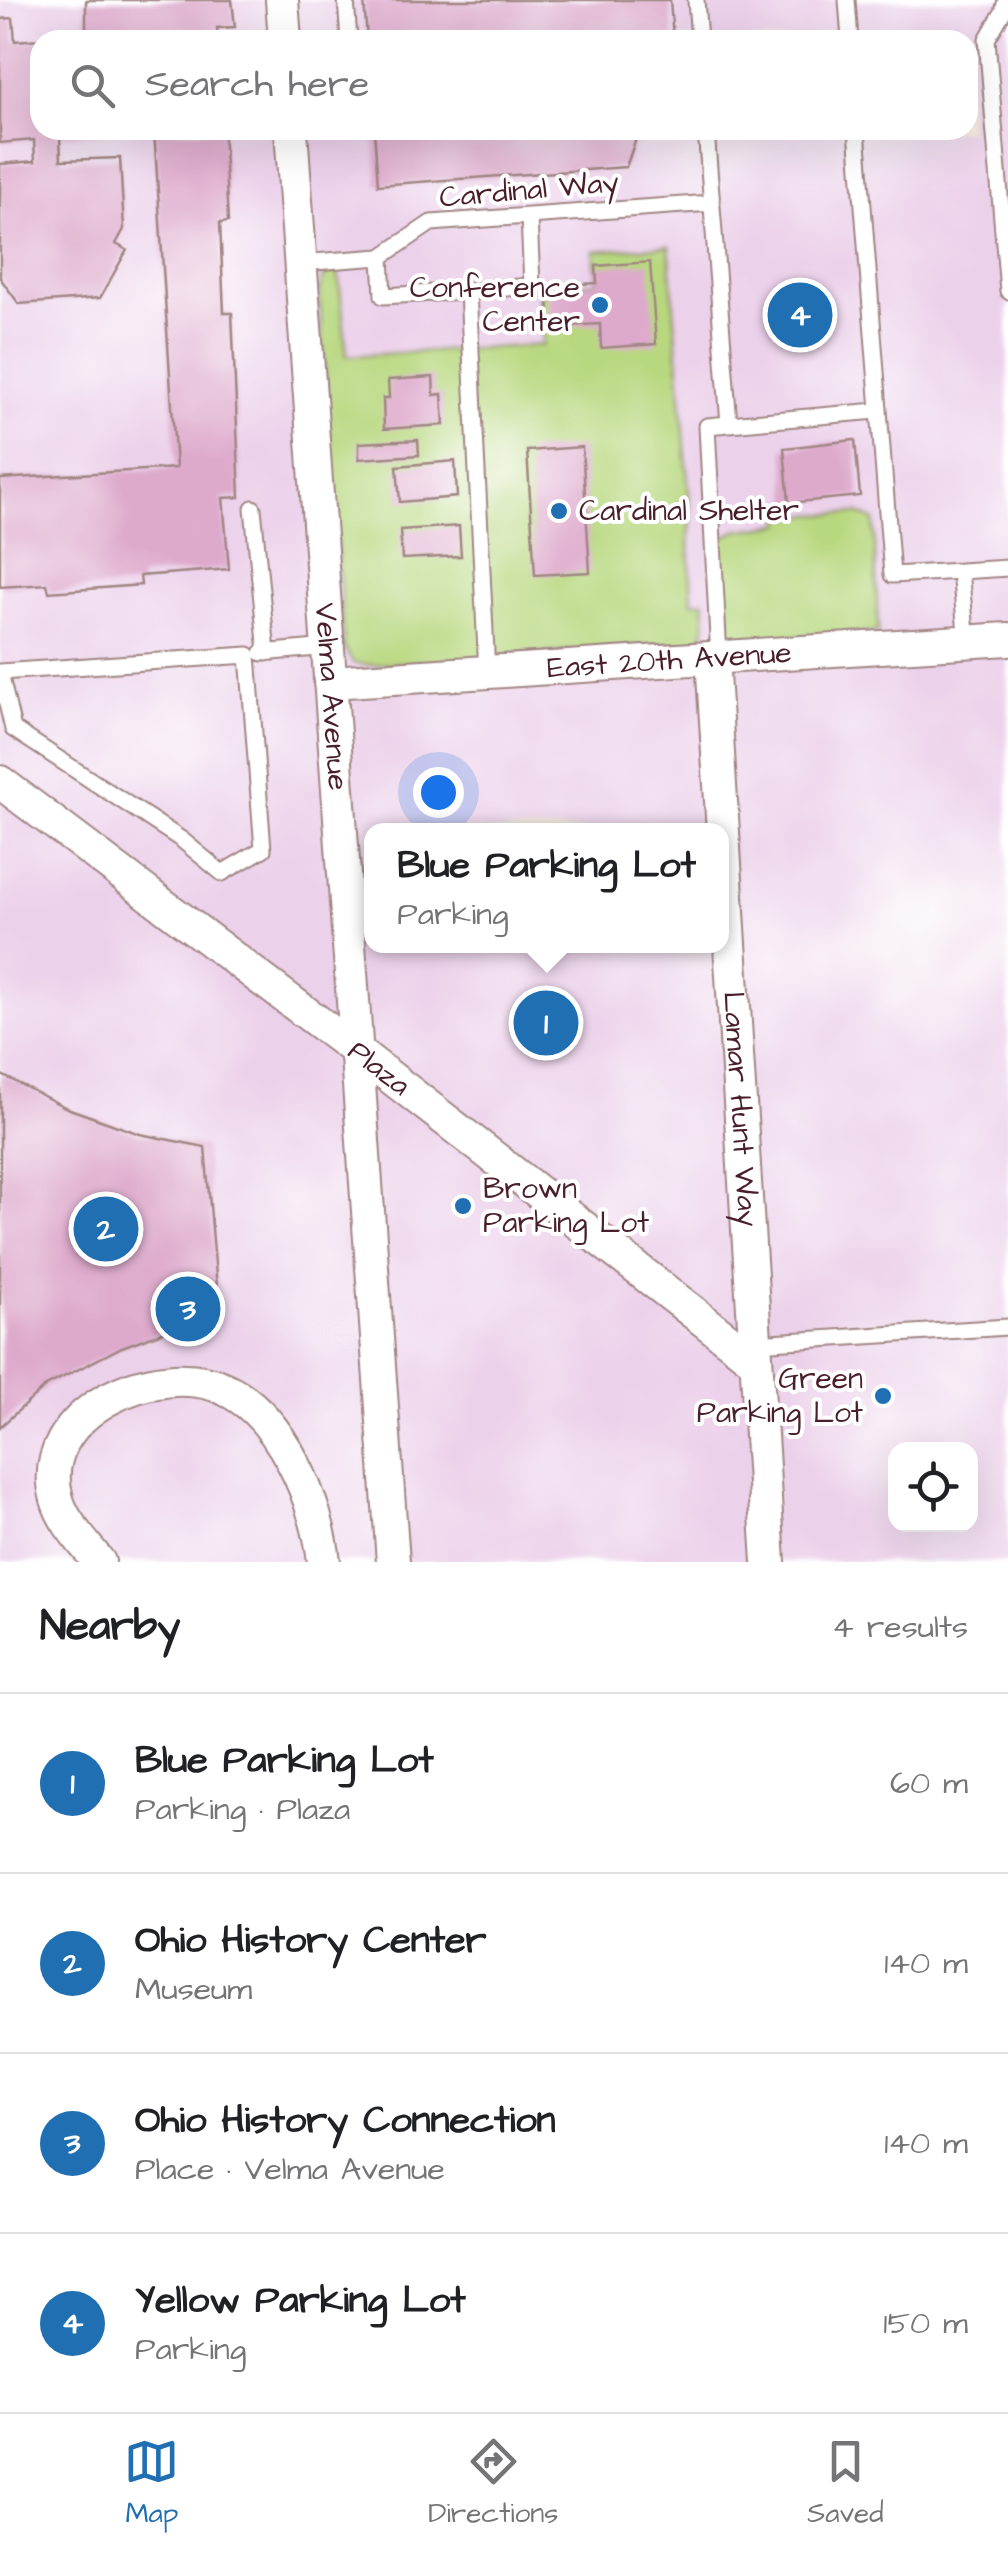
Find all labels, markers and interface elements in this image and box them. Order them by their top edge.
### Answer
search box [30,30,978,140]
icon: search [65,58,120,113]
text: Search here [145,59,369,111]
street label: Cardinal Way [438,161,621,220]
place label: Conference Center [410,267,580,343]
pin: 4 [768,278,832,352]
marker: Conference Center [589,294,611,316]
place label: Cardinal Shelter [579,490,799,532]
marker: Cardinal Shelter [548,500,570,522]
street label: Velma Avenue [304,601,359,792]
street label: East 20th Avenue [546,632,793,689]
your location [413,767,464,818]
popup [364,823,729,953]
text: Blue Parking Lot [397,840,696,892]
text: Parking [397,892,509,937]
pin: 1 [514,986,578,1060]
street label: Lamar Hunt Way [712,990,769,1228]
street label: Plaza [339,1030,419,1106]
place label: Brown Parking Lot [483,1168,649,1245]
pin: 2 [74,1192,138,1266]
marker: Brown Parking Lot [452,1195,474,1217]
pin: 3 [156,1272,220,1346]
place label: Green Parking Lot [697,1358,863,1435]
marker: Green Parking Lot [872,1385,894,1407]
map controls [888,1442,978,1532]
button: locate [888,1442,978,1532]
text: Nearby [40,1598,180,1656]
text: 4 results [832,1605,968,1650]
text: Blue Parking Lot [135,1735,434,1787]
text: 1 [70,1761,75,1806]
text: 60 m [890,1761,968,1806]
text: Parking · Plaza [135,1787,350,1832]
text: Ohio History Center [135,1915,487,1967]
text: 2 [63,1941,82,1986]
text: 140 m [884,1941,968,1986]
text: Museum [135,1967,252,2012]
text: Ohio History Connection [135,2095,556,2147]
text: 3 [64,2121,81,2166]
text: 140 m [884,2121,968,2166]
text: Place · Velma Avenue [135,2147,445,2192]
text: Yellow Parking Lot [135,2275,466,2327]
text: 4 [62,2301,83,2346]
text: 150 m [883,2301,968,2346]
text: Parking [135,2327,246,2372]
tab: Map [124,2434,179,2533]
tab: Directions [428,2434,558,2533]
tab: Saved [807,2434,884,2533]

